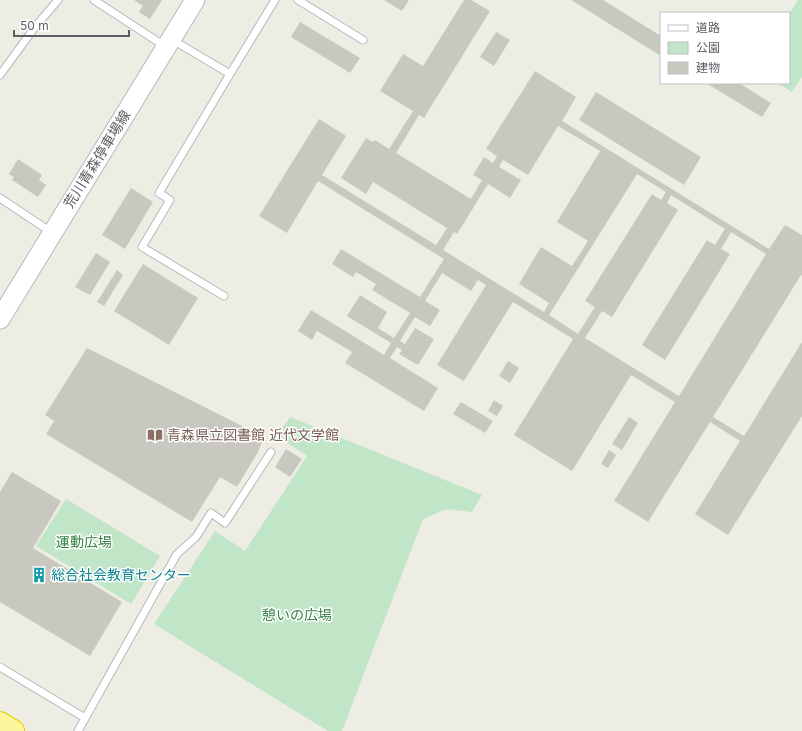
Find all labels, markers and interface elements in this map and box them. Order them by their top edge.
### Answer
scale bar [14,12,129,38]
legend [660,12,790,84]
text: 50 m [20,18,49,33]
text: 道路 [696,20,720,35]
text: 公園 [696,40,720,55]
text: 建物 [696,60,720,75]
street label: 荒川青森停車場線 [60,107,133,211]
library icon: 青森県立図書館 近代文学館 [146,426,164,444]
place label: 青森県立図書館 近代文学館 [167,426,339,443]
park label: 運動広場 [56,533,112,550]
building icon: 総合社会教育センター [30,566,48,584]
place label: 総合社会教育センター [51,566,191,583]
park label: 憩いの広場 [262,606,332,623]

